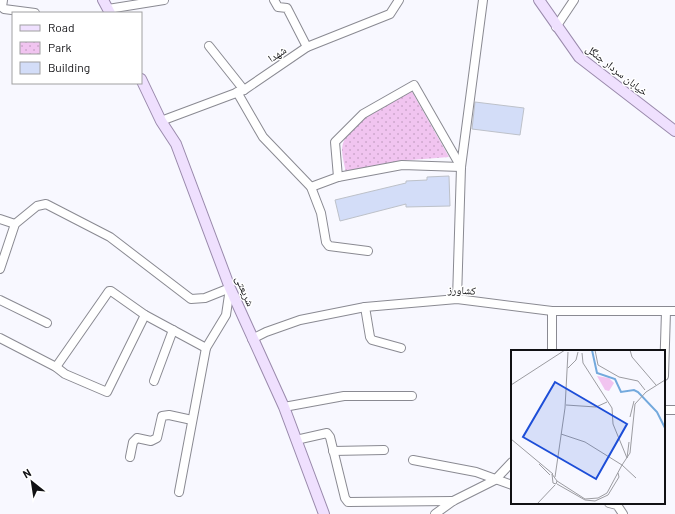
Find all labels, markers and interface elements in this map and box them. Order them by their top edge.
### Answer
legend [12,12,142,84]
text: Road [48,20,75,34]
text: Park [48,40,72,54]
street label: خیابان سردار جنگل [583,41,651,99]
street label: شهدا [265,43,288,64]
text: Building [48,60,90,74]
street label: شریعتی [232,274,258,308]
street label: کشاورز [447,282,477,297]
inset map [511,350,665,504]
north arrow [12,462,52,502]
text: N [20,465,33,480]

